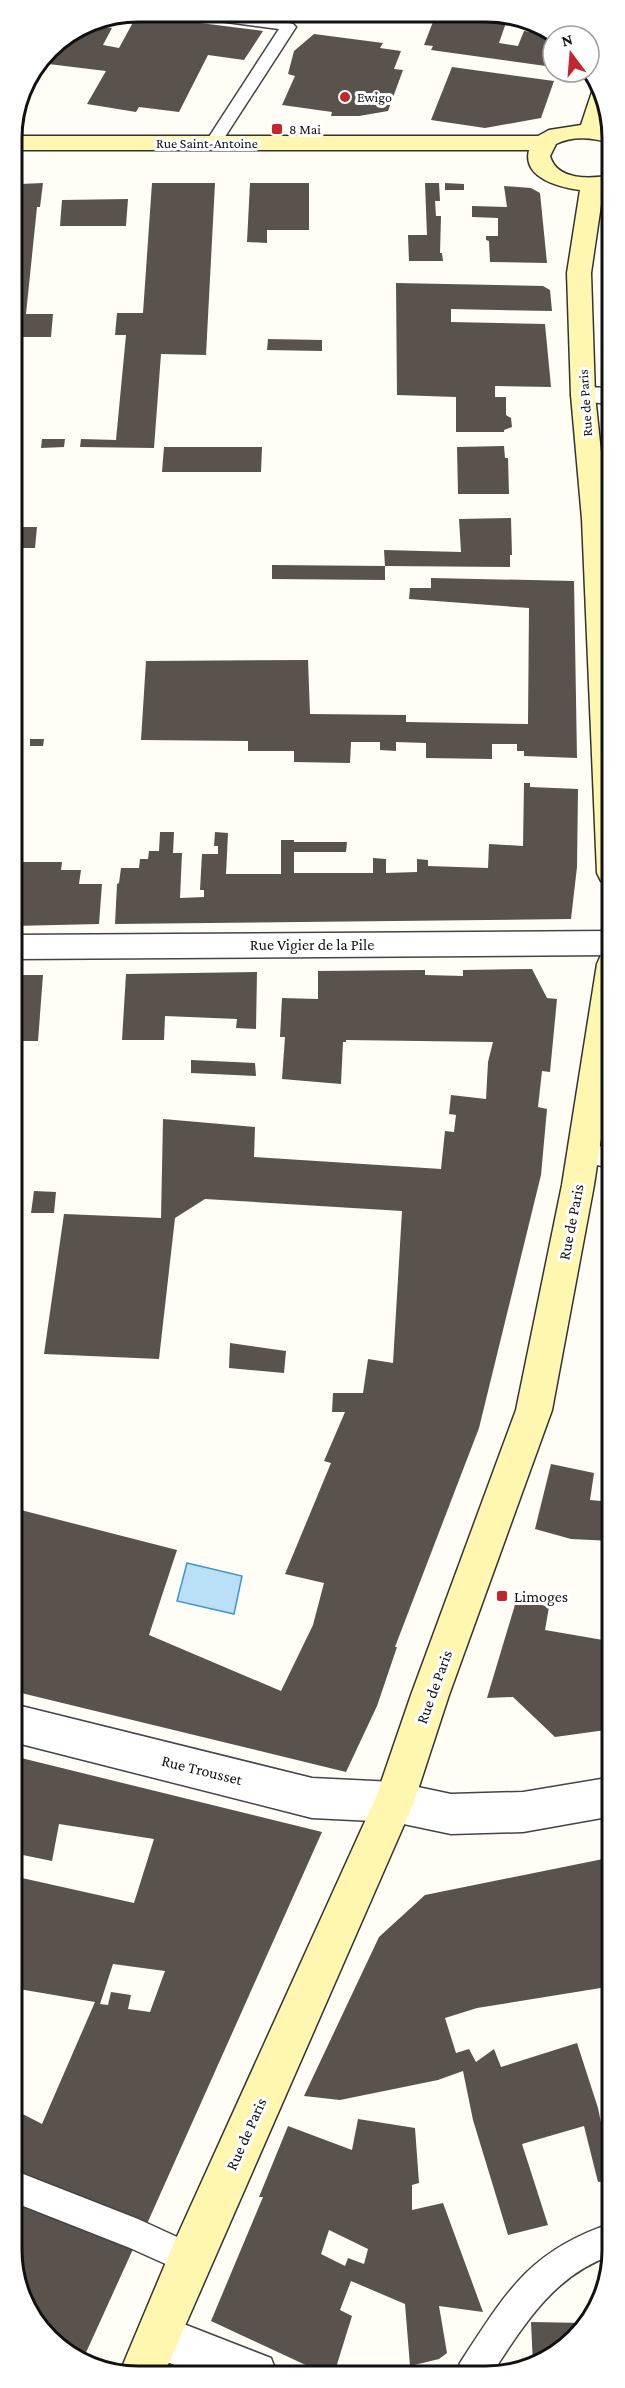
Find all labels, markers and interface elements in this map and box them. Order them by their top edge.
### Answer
north arrow [541,24,601,84]
text: N [559,30,575,50]
place label: Ewigo [357,89,392,105]
marker: Ewigo [338,90,352,104]
place label: 8 Mai [289,121,321,137]
marker: 8 Mai [270,122,284,136]
street label: Rue Saint-Antoine [156,135,258,151]
street label: Rue de Paris [575,369,595,437]
street label: Rue Vigier de la Pile [250,936,374,954]
street label: Rue de Paris [555,1183,587,1261]
place label: Limoges [514,1588,568,1606]
marker: Limoges [495,1589,509,1603]
street label: Rue de Paris [413,1648,455,1726]
street label: Rue Trousset [160,1752,245,1788]
street label: Rue de Paris [223,2095,269,2173]

